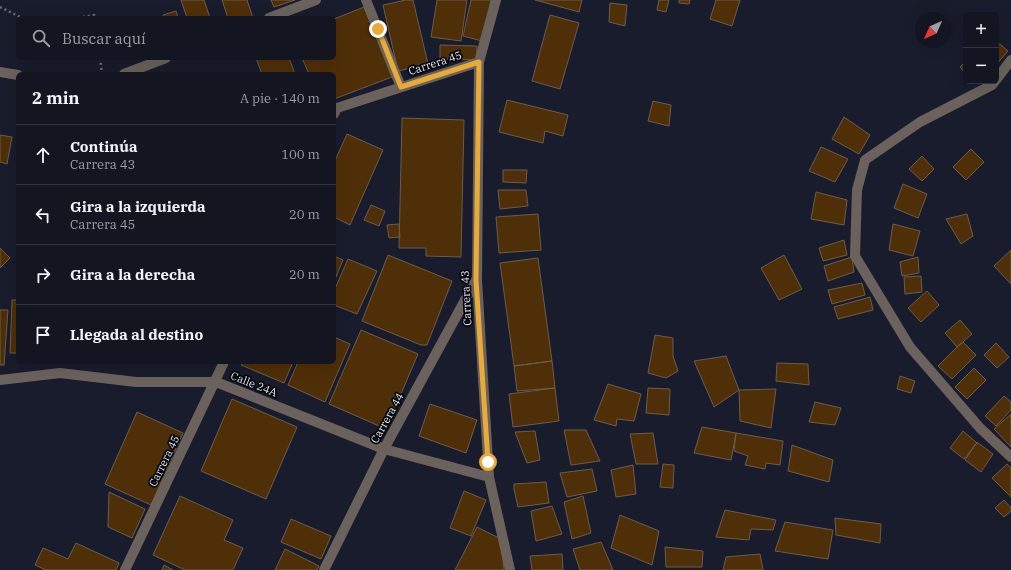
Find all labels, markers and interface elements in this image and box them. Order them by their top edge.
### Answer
north arrow [915,12,951,48]
map controls [963,12,999,84]
button: + [963,12,999,48]
search box [16,16,336,60]
route end [369,20,387,38]
icon: search [30,27,52,49]
text: Buscar aquí [62,29,146,48]
street label: Carrera 45 [407,48,463,78]
button: − [963,48,999,84]
text: 2 min [32,87,80,109]
text: A pie · 140 m [240,90,320,107]
text: Continúa [70,137,137,156]
icon: ahead [32,144,54,166]
text: 100 m [281,146,320,163]
text: Carrera 43 [70,156,135,173]
text: Gira a la izquierda [70,197,206,216]
icon: left [32,204,54,226]
text: 20 m [289,206,320,223]
text: Carrera 45 [70,216,135,233]
icon: right [32,264,54,286]
text: Gira a la derecha [70,265,195,284]
text: 20 m [289,266,320,283]
street label: Carrera 43 [458,270,474,326]
icon: arrive [32,324,54,346]
text: Llegada al destino [70,325,203,344]
street label: Calle 24A [229,368,280,400]
street label: Carrera 44 [367,390,407,446]
street label: Carrera 45 [146,433,182,489]
route start [479,453,497,471]

